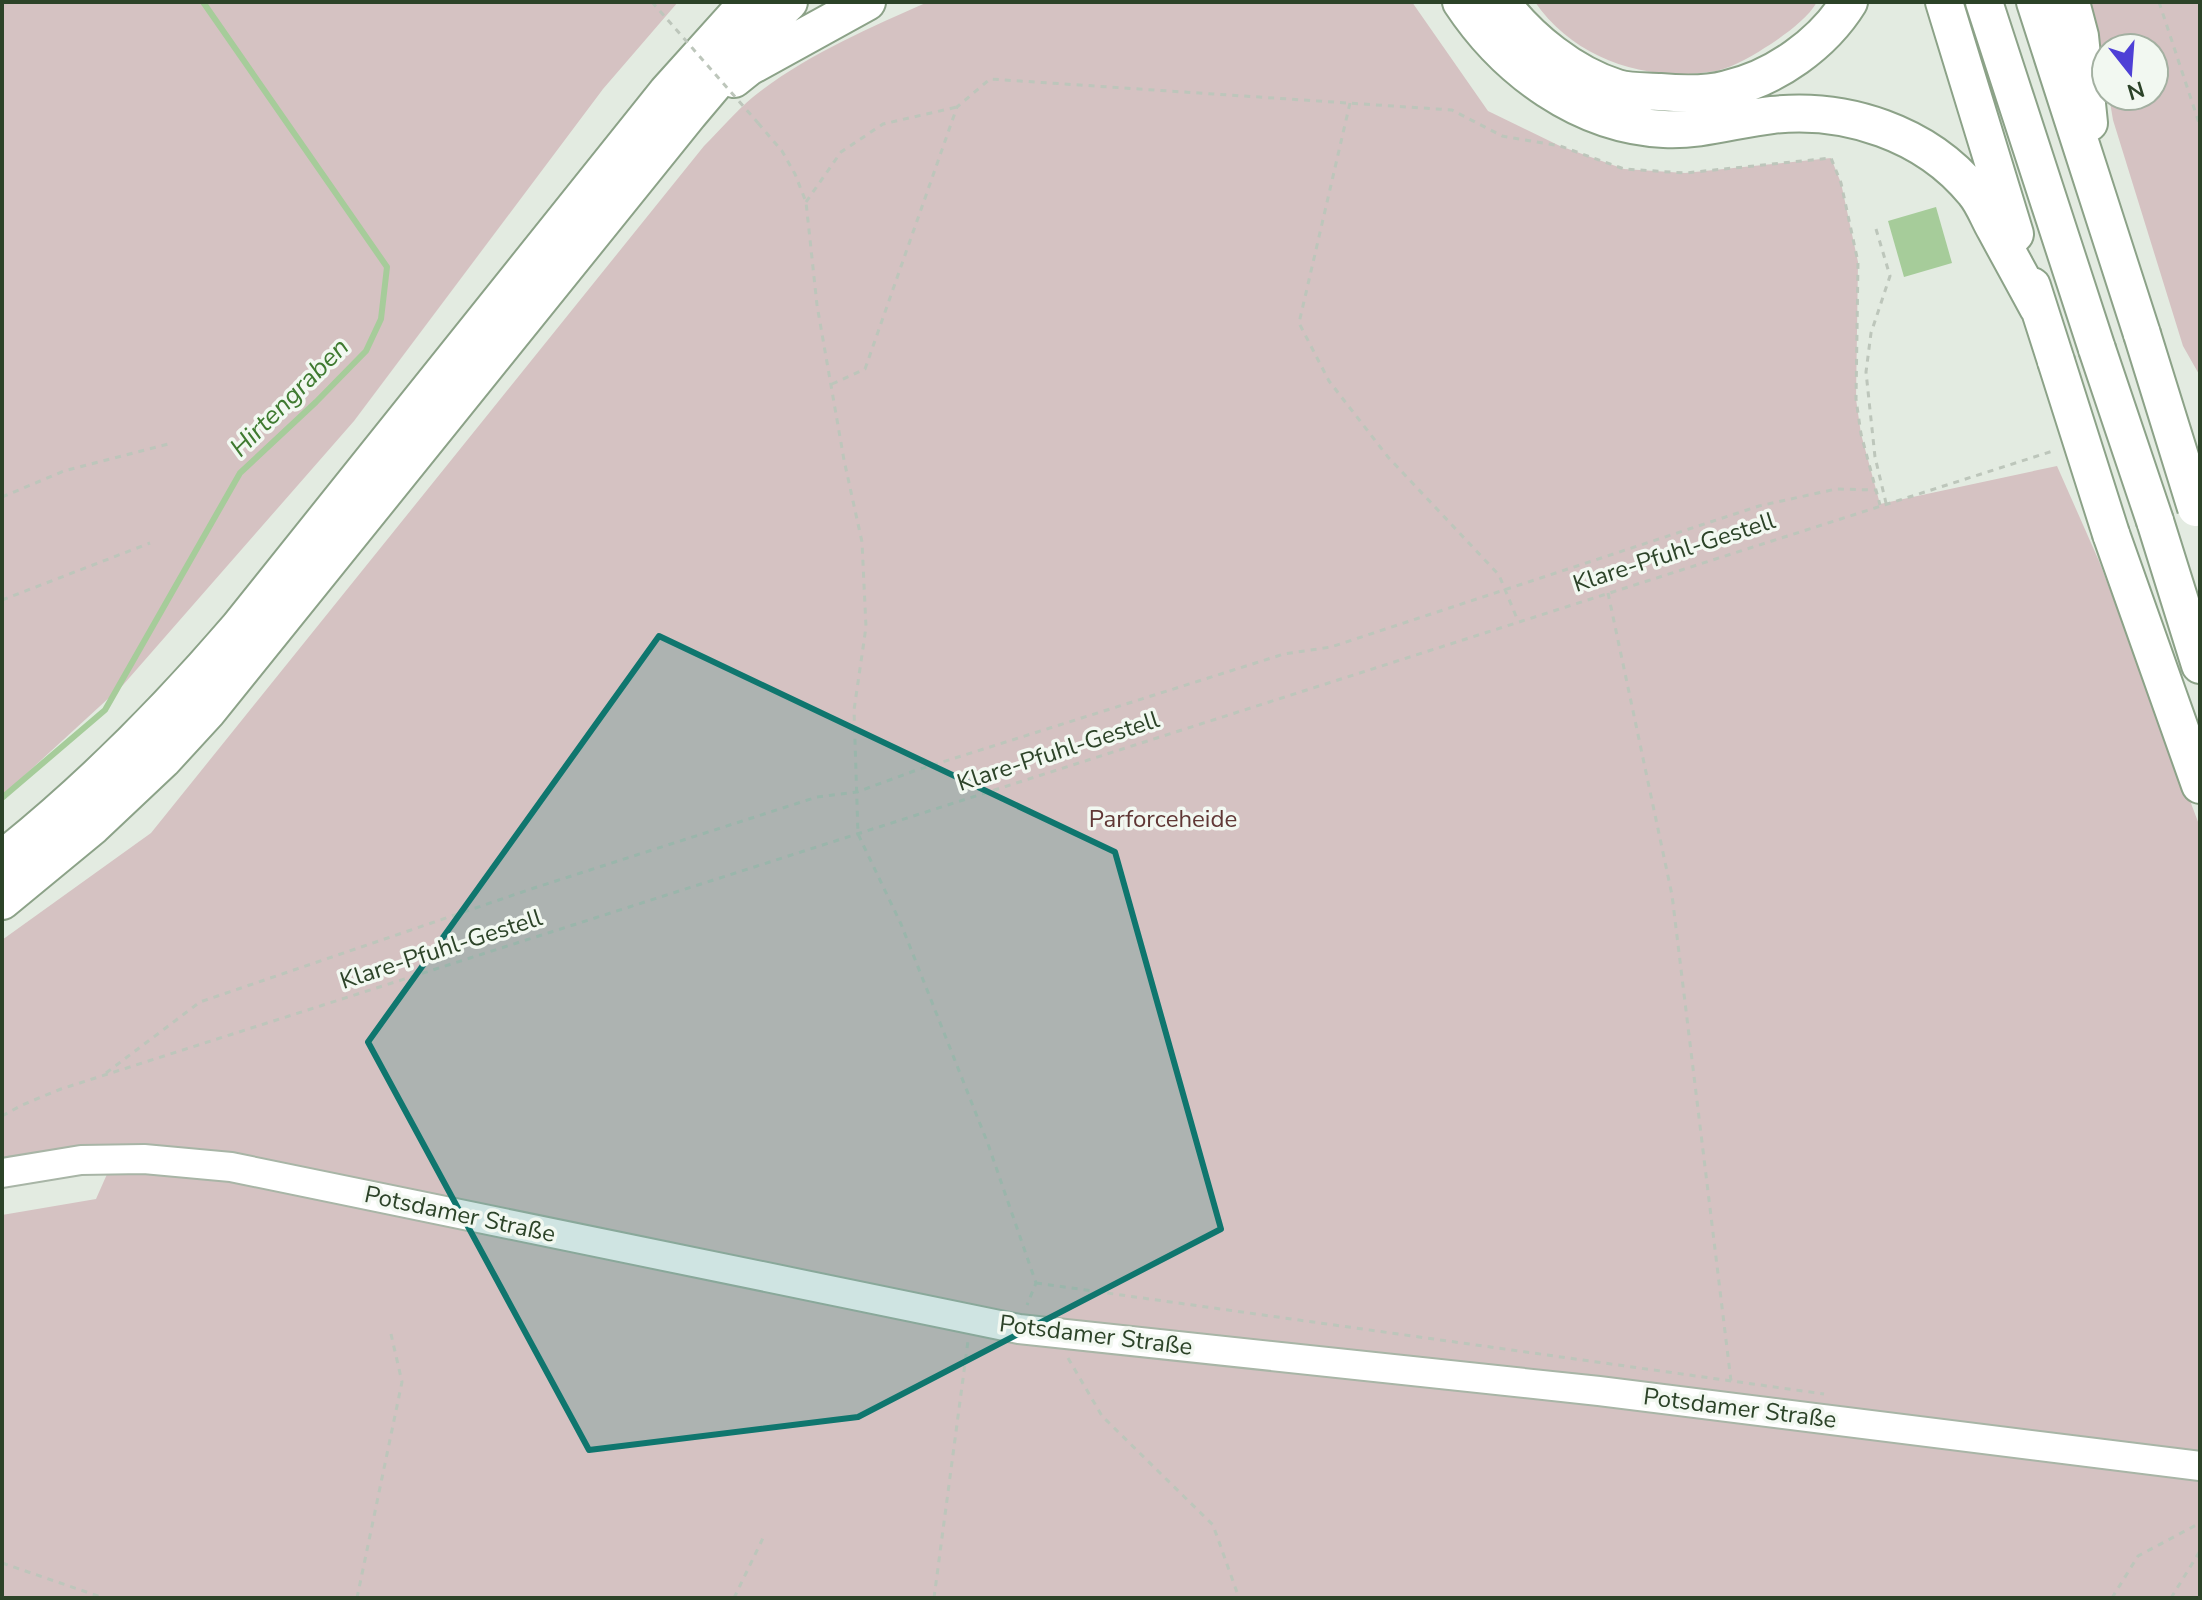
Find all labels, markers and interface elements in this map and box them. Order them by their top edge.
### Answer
north arrow [2090,32,2170,112]
text: N [2123,73,2148,107]
water label: Hirtengraben [222,330,357,465]
street label: Klare-Pfuhl-Gestell [1569,504,1779,600]
street label: Klare-Pfuhl-Gestell [953,703,1163,799]
park label: Parforceheide [1089,803,1237,835]
street label: Klare-Pfuhl-Gestell [336,901,546,997]
street label: Potsdamer Straße [362,1178,558,1250]
street label: Potsdamer Straße [998,1307,1194,1363]
street label: Potsdamer Straße [1642,1380,1838,1436]

